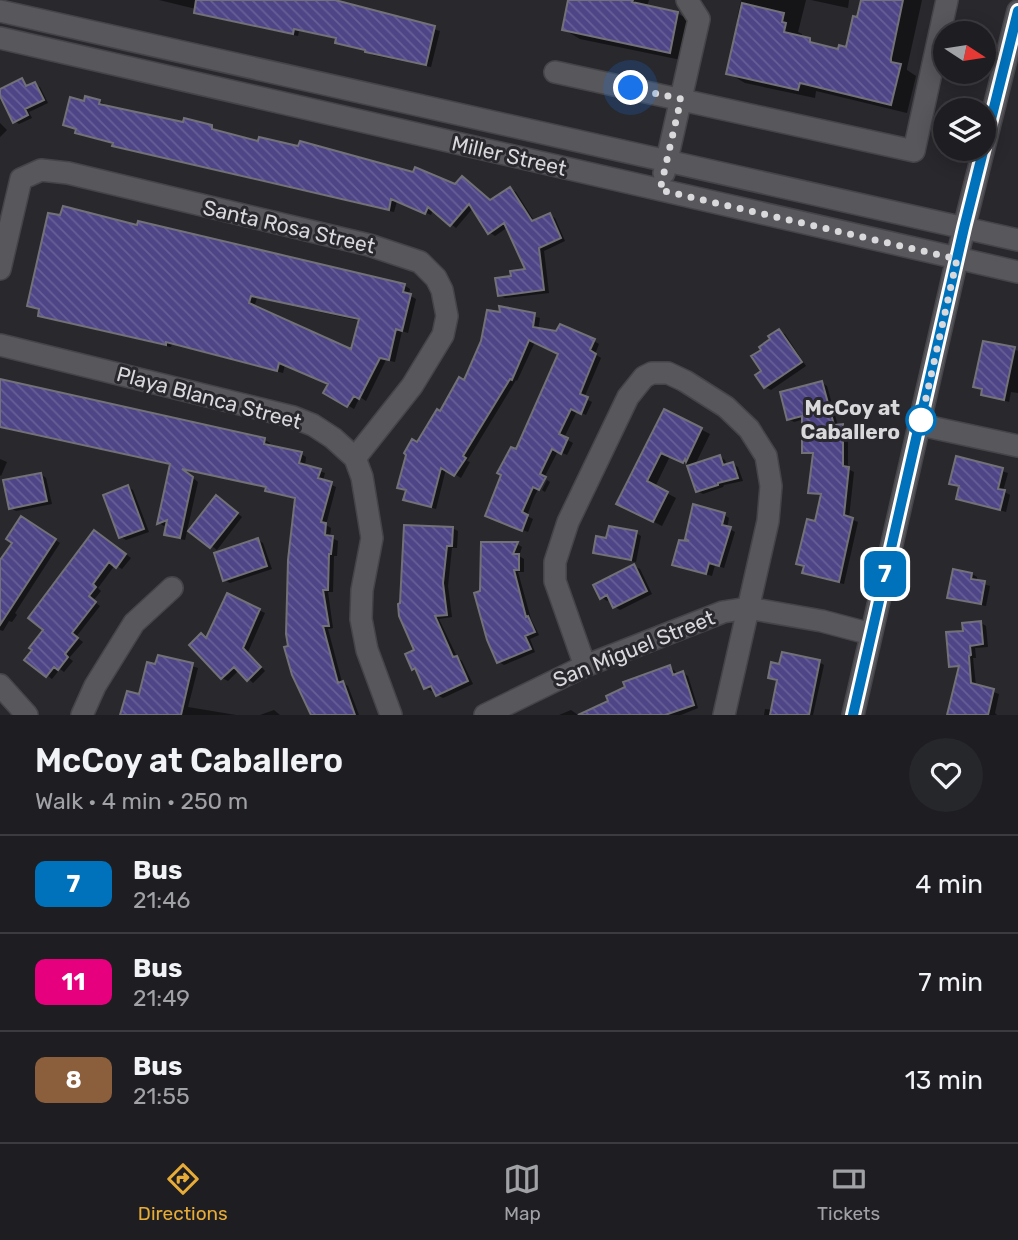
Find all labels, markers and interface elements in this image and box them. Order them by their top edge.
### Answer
north arrow [933,21,996,84]
map controls [933,21,996,161]
your location [613,70,648,105]
button: layers [933,98,996,161]
street label: Miller Street [449,130,569,181]
street label: Santa Rosa Street [201,195,378,258]
street label: Playa Blanca Street [114,361,304,434]
place label: McCoy at Caballero [800,395,900,444]
marker: McCoy at Caballero [906,405,936,435]
line badge: 7 [862,551,908,597]
text: 7 [878,560,892,588]
street label: San Miguel Street [549,605,718,692]
button: heart [909,738,983,812]
text: McCoy at Caballero [35,741,343,780]
text: Walk · 4 min · 250 m [35,787,248,815]
text: Bus [133,855,182,886]
text: 4 min [915,869,983,900]
text: 7 [67,870,80,898]
text: 21:46 [133,886,190,914]
text: Bus [133,953,182,984]
text: 7 min [918,967,983,998]
text: 11 [62,968,85,996]
text: 21:49 [133,984,190,1012]
text: Bus [133,1051,182,1082]
text: 13 min [905,1065,983,1096]
text: 8 [65,1066,82,1094]
text: 21:55 [133,1082,190,1110]
tab: Directions [138,1160,228,1225]
tab: Map [503,1160,541,1225]
tab: Tickets [817,1160,880,1225]

